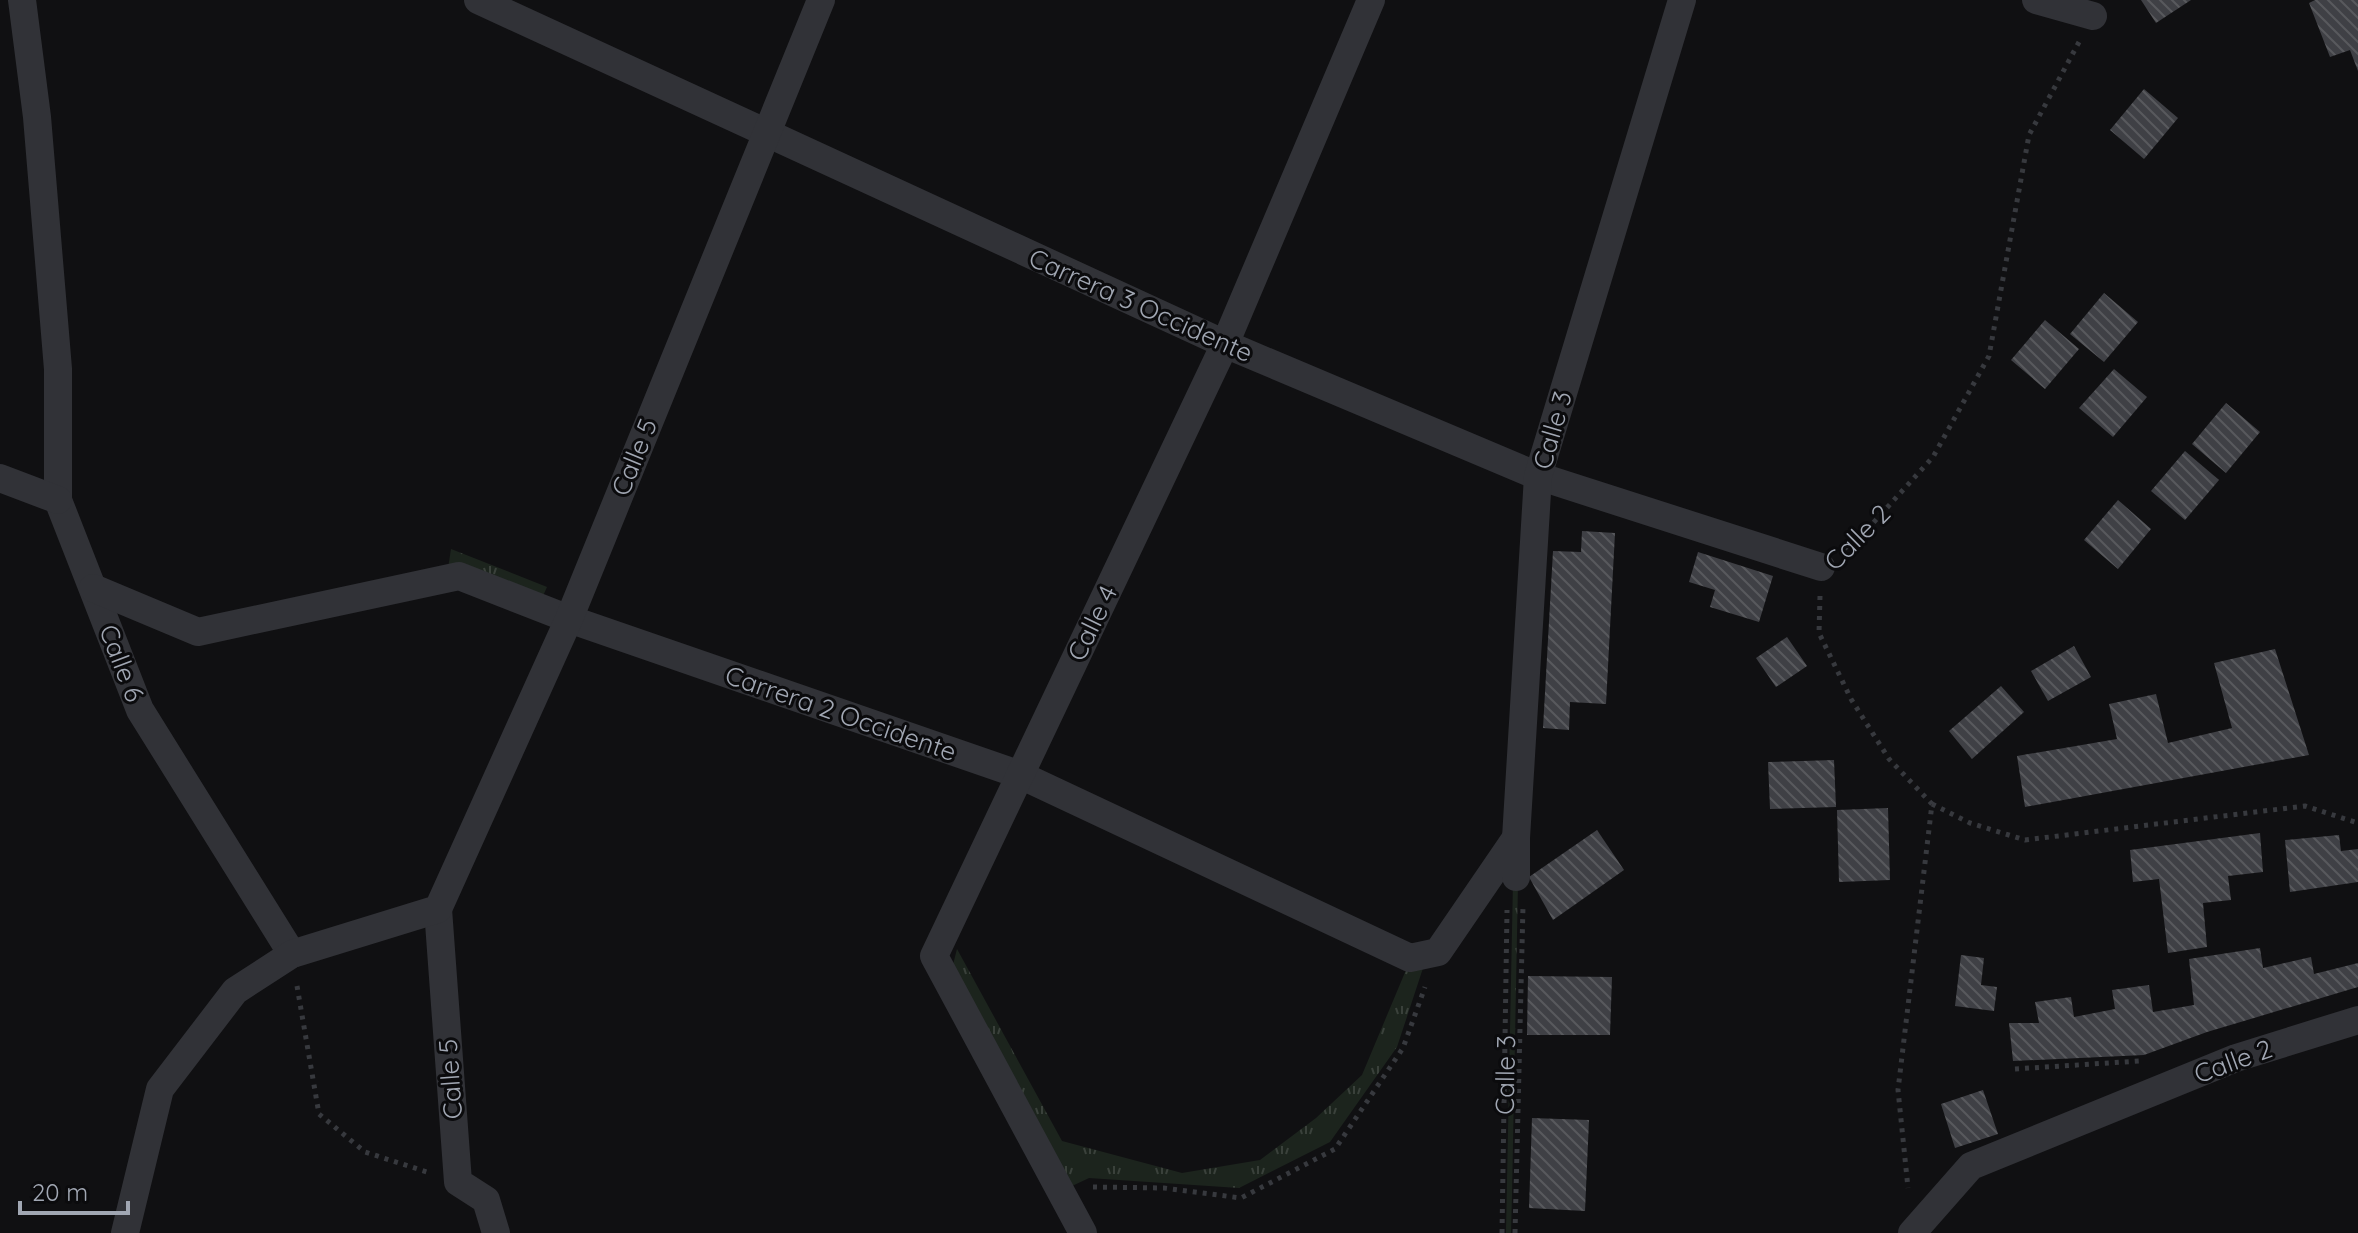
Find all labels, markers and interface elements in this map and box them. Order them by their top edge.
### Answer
street label: Carrera 3 Occidente [1024,241,1258,369]
street label: Calle 3 [1525,387,1579,473]
street label: Calle 5 [604,414,664,500]
street label: Calle 2 [1817,497,1897,577]
street label: Calle 4 [1060,580,1124,666]
street label: Calle 6 [92,620,152,706]
street label: Carrera 2 Occidente [721,658,961,768]
street label: Calle 2 [2189,1032,2277,1090]
street label: Calle 3 [1488,1035,1522,1115]
street label: Calle 5 [431,1038,469,1120]
scale bar [20,1165,128,1215]
text: 20 m [32,1177,88,1207]

